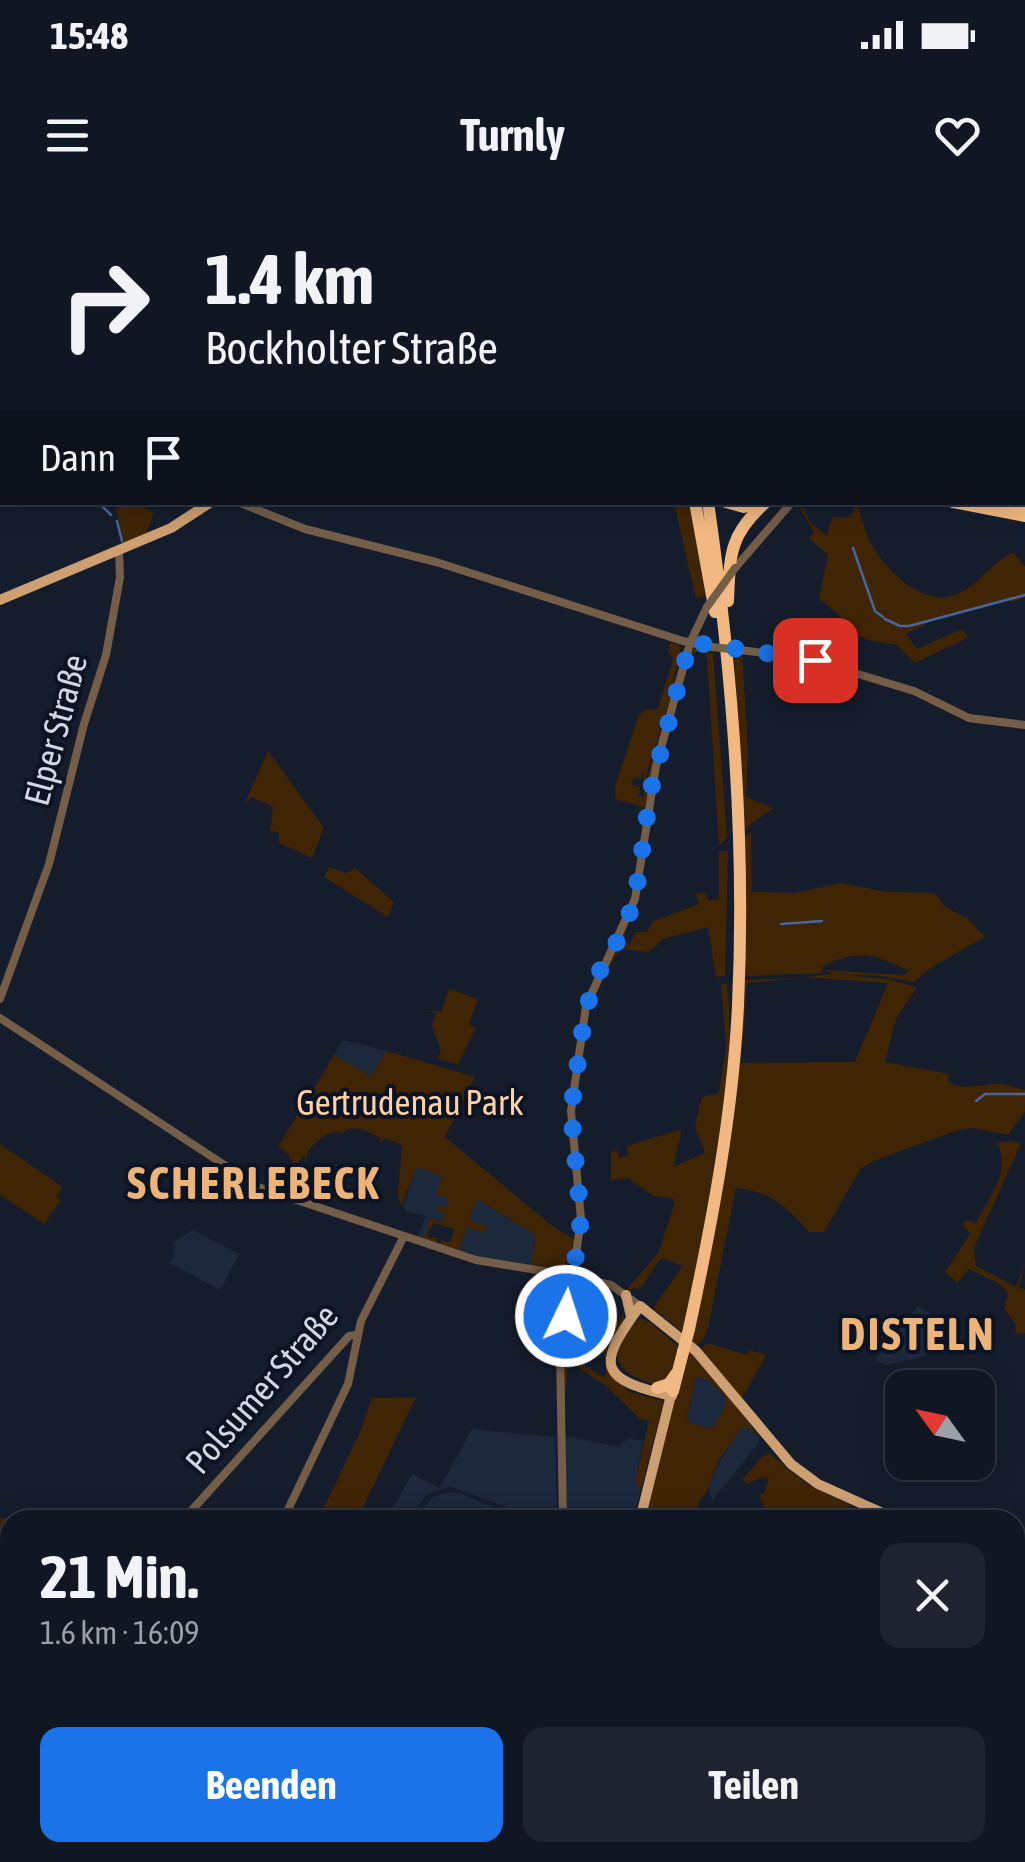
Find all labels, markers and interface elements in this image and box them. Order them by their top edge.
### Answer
text: 15:48 [50,14,128,57]
icon: menu [40,108,95,163]
icon: heart [930,108,985,163]
text: Turnly [460,109,565,161]
text: 1.4 km [205,239,374,319]
icon: right [40,240,170,370]
text: Bockholter Straße [205,322,498,374]
icon: arrive [136,430,191,485]
text: Dann [40,436,116,479]
pin [773,618,858,703]
icon: arrive [788,633,843,688]
street label: Elper Straße [16,650,94,810]
park label: Gertrudenau Park [296,1082,524,1122]
district label: SCHERLEBECK [127,1157,381,1209]
position arrow [514,1264,618,1368]
street label: Polsumer Straße [177,1296,346,1481]
district label: DISTELN [840,1308,996,1360]
north arrow [885,1370,995,1480]
map controls [885,1370,995,1480]
text: 21 Min. [40,1542,198,1611]
button: close [880,1543,985,1648]
text: 1.6 km · 16:09 [40,1614,199,1651]
button: Beenden [40,1727,503,1842]
button: Teilen [523,1727,985,1842]

